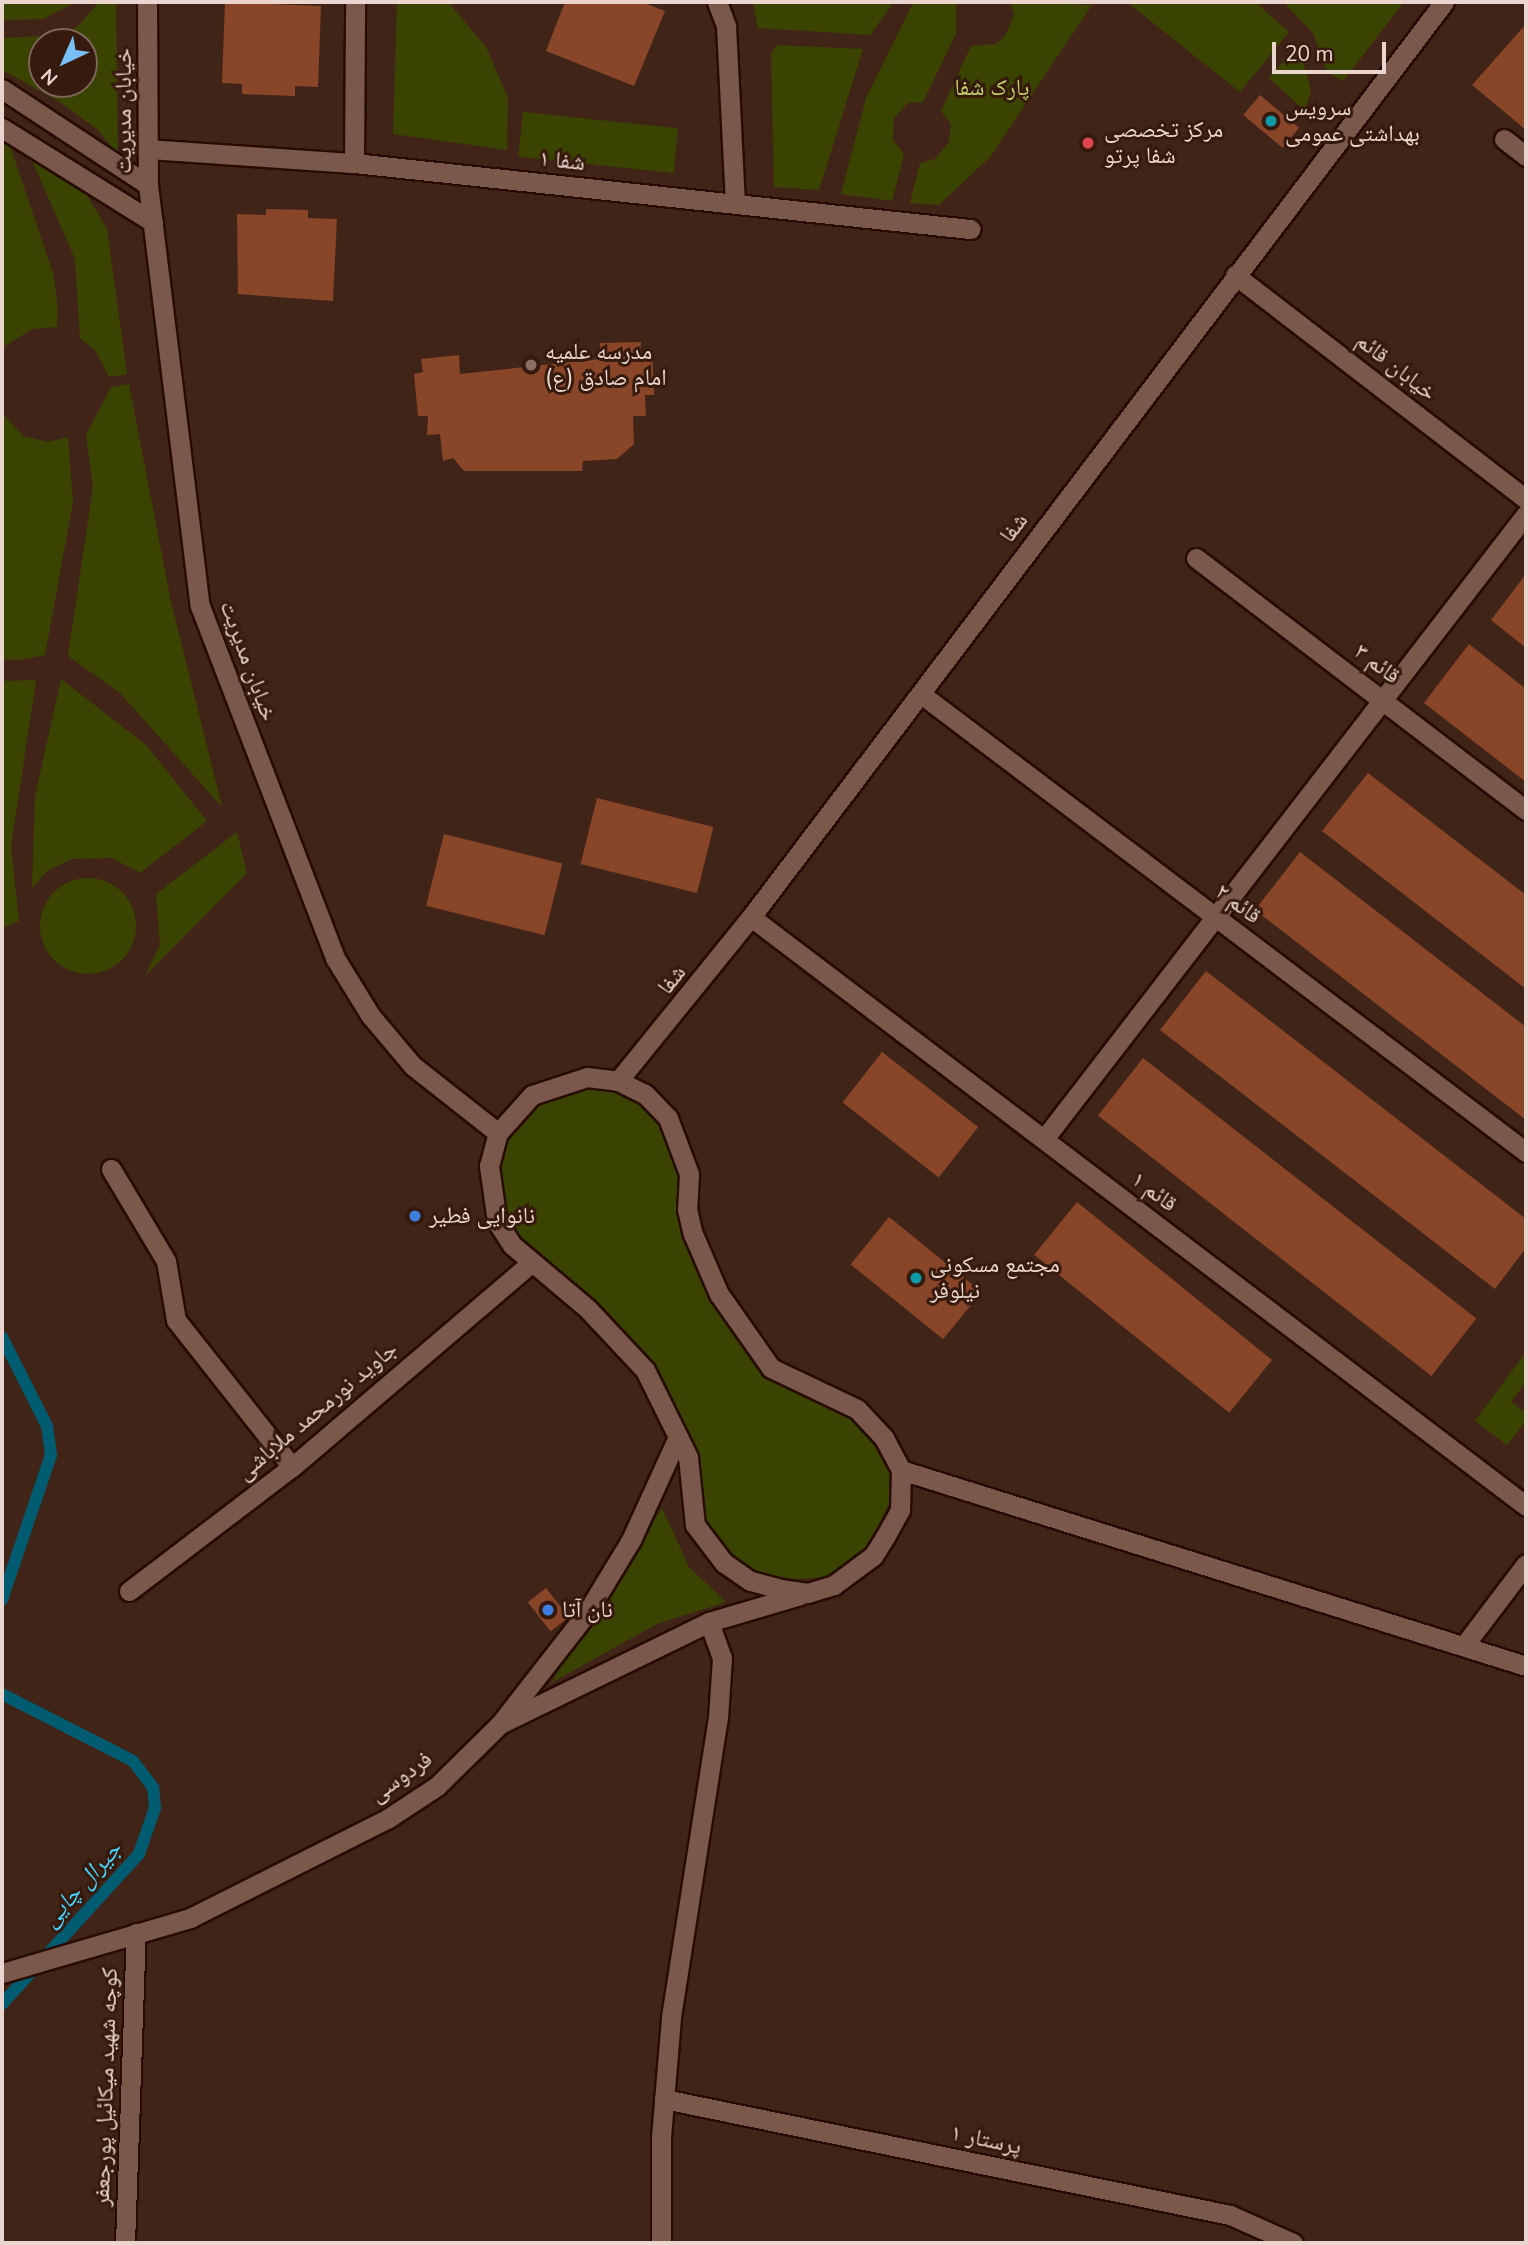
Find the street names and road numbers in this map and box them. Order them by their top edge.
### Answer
street label: خیابان مدیریت [110,48,138,174]
street label: شفا ۱ [538,145,586,177]
street label: خیابان قائم [1350,327,1442,407]
street label: شفا [994,508,1034,548]
street label: خیابان مدیریت [214,597,282,725]
street label: قائم ۳ [1349,638,1405,690]
street label: قائم ۲ [1210,878,1266,930]
street label: شفا [652,960,692,1000]
street label: قائم ۱ [1126,1166,1182,1218]
street label: جاوید نورمحمد ملاباشی [231,1336,403,1486]
street label: فردوسی [364,1746,438,1808]
street label: کوچه شهید میکائیل پورجعفر [88,1967,124,2207]
street label: پرستار ۱ [948,2119,1024,2161]

